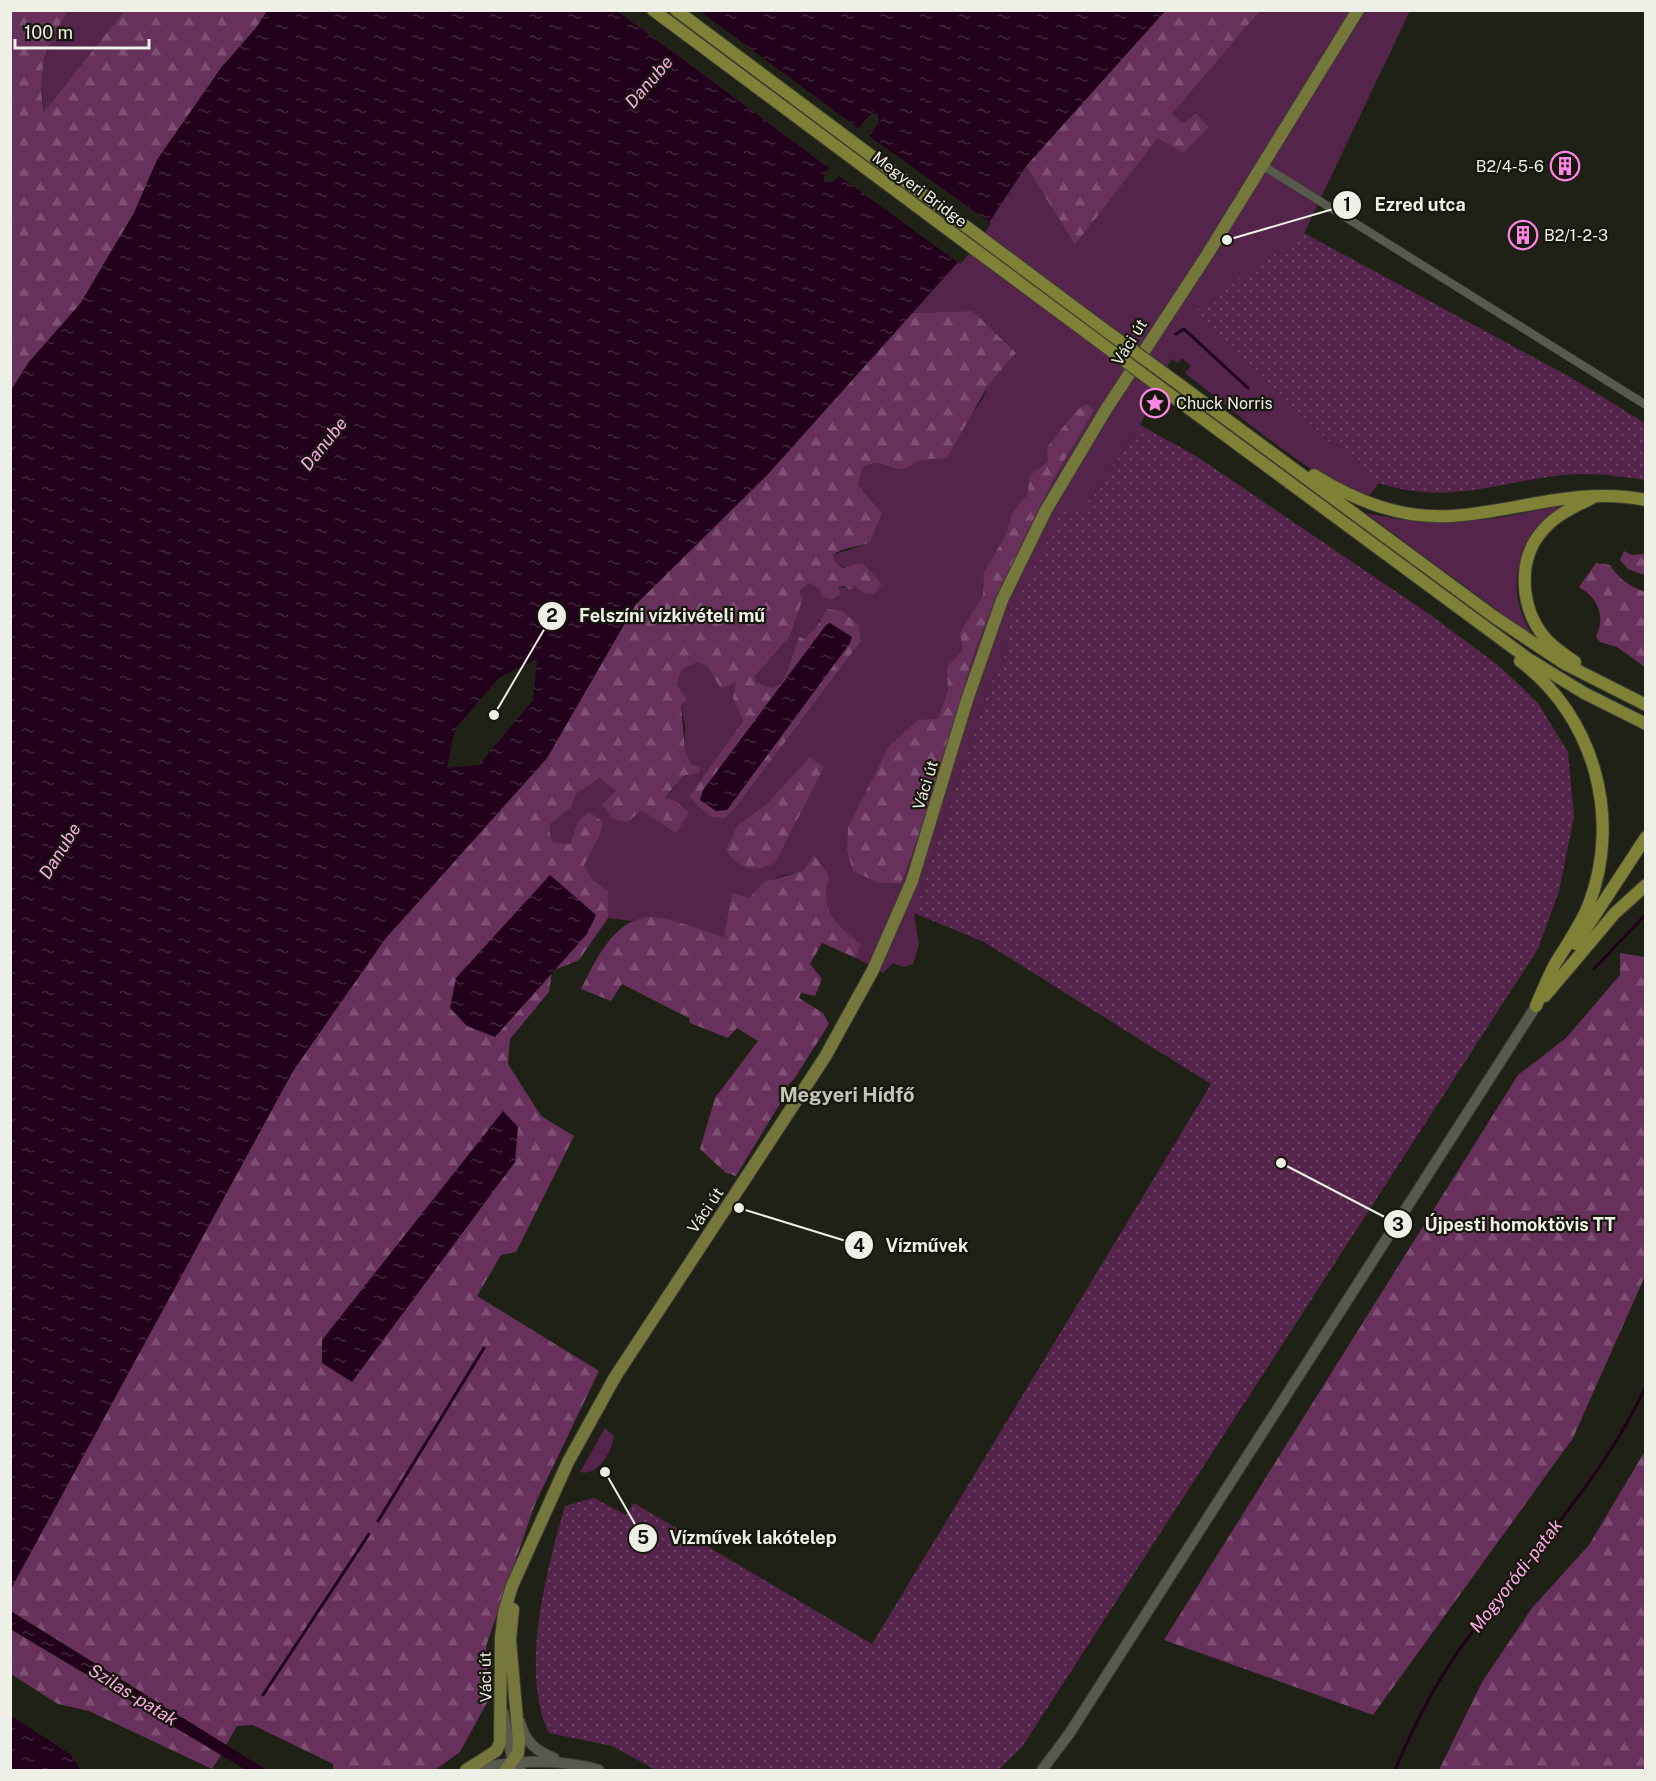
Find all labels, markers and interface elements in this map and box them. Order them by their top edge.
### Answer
scale bar [15,12,148,50]
text: 100 m [24,22,73,43]
water label: Danube [620,51,677,112]
street label: Megyeri Bridge [869,148,971,231]
building icon: B2/4-5-6 [1549,150,1581,182]
place label: B2/4-5-6 [1476,157,1544,176]
callout: Ezred utca [1332,187,1477,223]
text: 1 [1343,194,1351,215]
text: Ezred utca [1374,194,1466,215]
building icon: B2/1-2-3 [1507,219,1539,251]
place label: B2/1-2-3 [1544,226,1608,245]
street label: Váci út [1108,316,1151,369]
place icon: Chuck Norris [1139,387,1171,419]
place label: Chuck Norris [1176,394,1273,413]
water label: Danube [296,413,351,474]
callout: Felszíni vízkivételi mű [537,598,778,634]
text: 2 [546,605,558,626]
text: Felszíni vízkivételi mű [579,605,765,626]
street label: Váci út [909,758,942,812]
water label: Danube [34,819,85,883]
district label: Megyeri Hídfő [779,1083,915,1107]
street label: Váci út [683,1184,728,1237]
callout: Újpesti homoktövis TT [1383,1206,1628,1242]
text: Újpesti homoktövis TT [1425,1213,1615,1235]
text: 3 [1392,1214,1404,1235]
callout: Vízművek [844,1227,980,1263]
text: 4 [853,1235,865,1256]
text: Vízművek [886,1235,969,1256]
water label: Mogyoródi-patak [1465,1515,1566,1636]
callout: Vízművek lakótelep [628,1520,849,1556]
text: 5 [637,1527,649,1548]
text: Vízművek lakótelep [669,1527,837,1548]
street label: Váci út [476,1651,495,1703]
water label: Szilas-patak [85,1659,182,1730]

